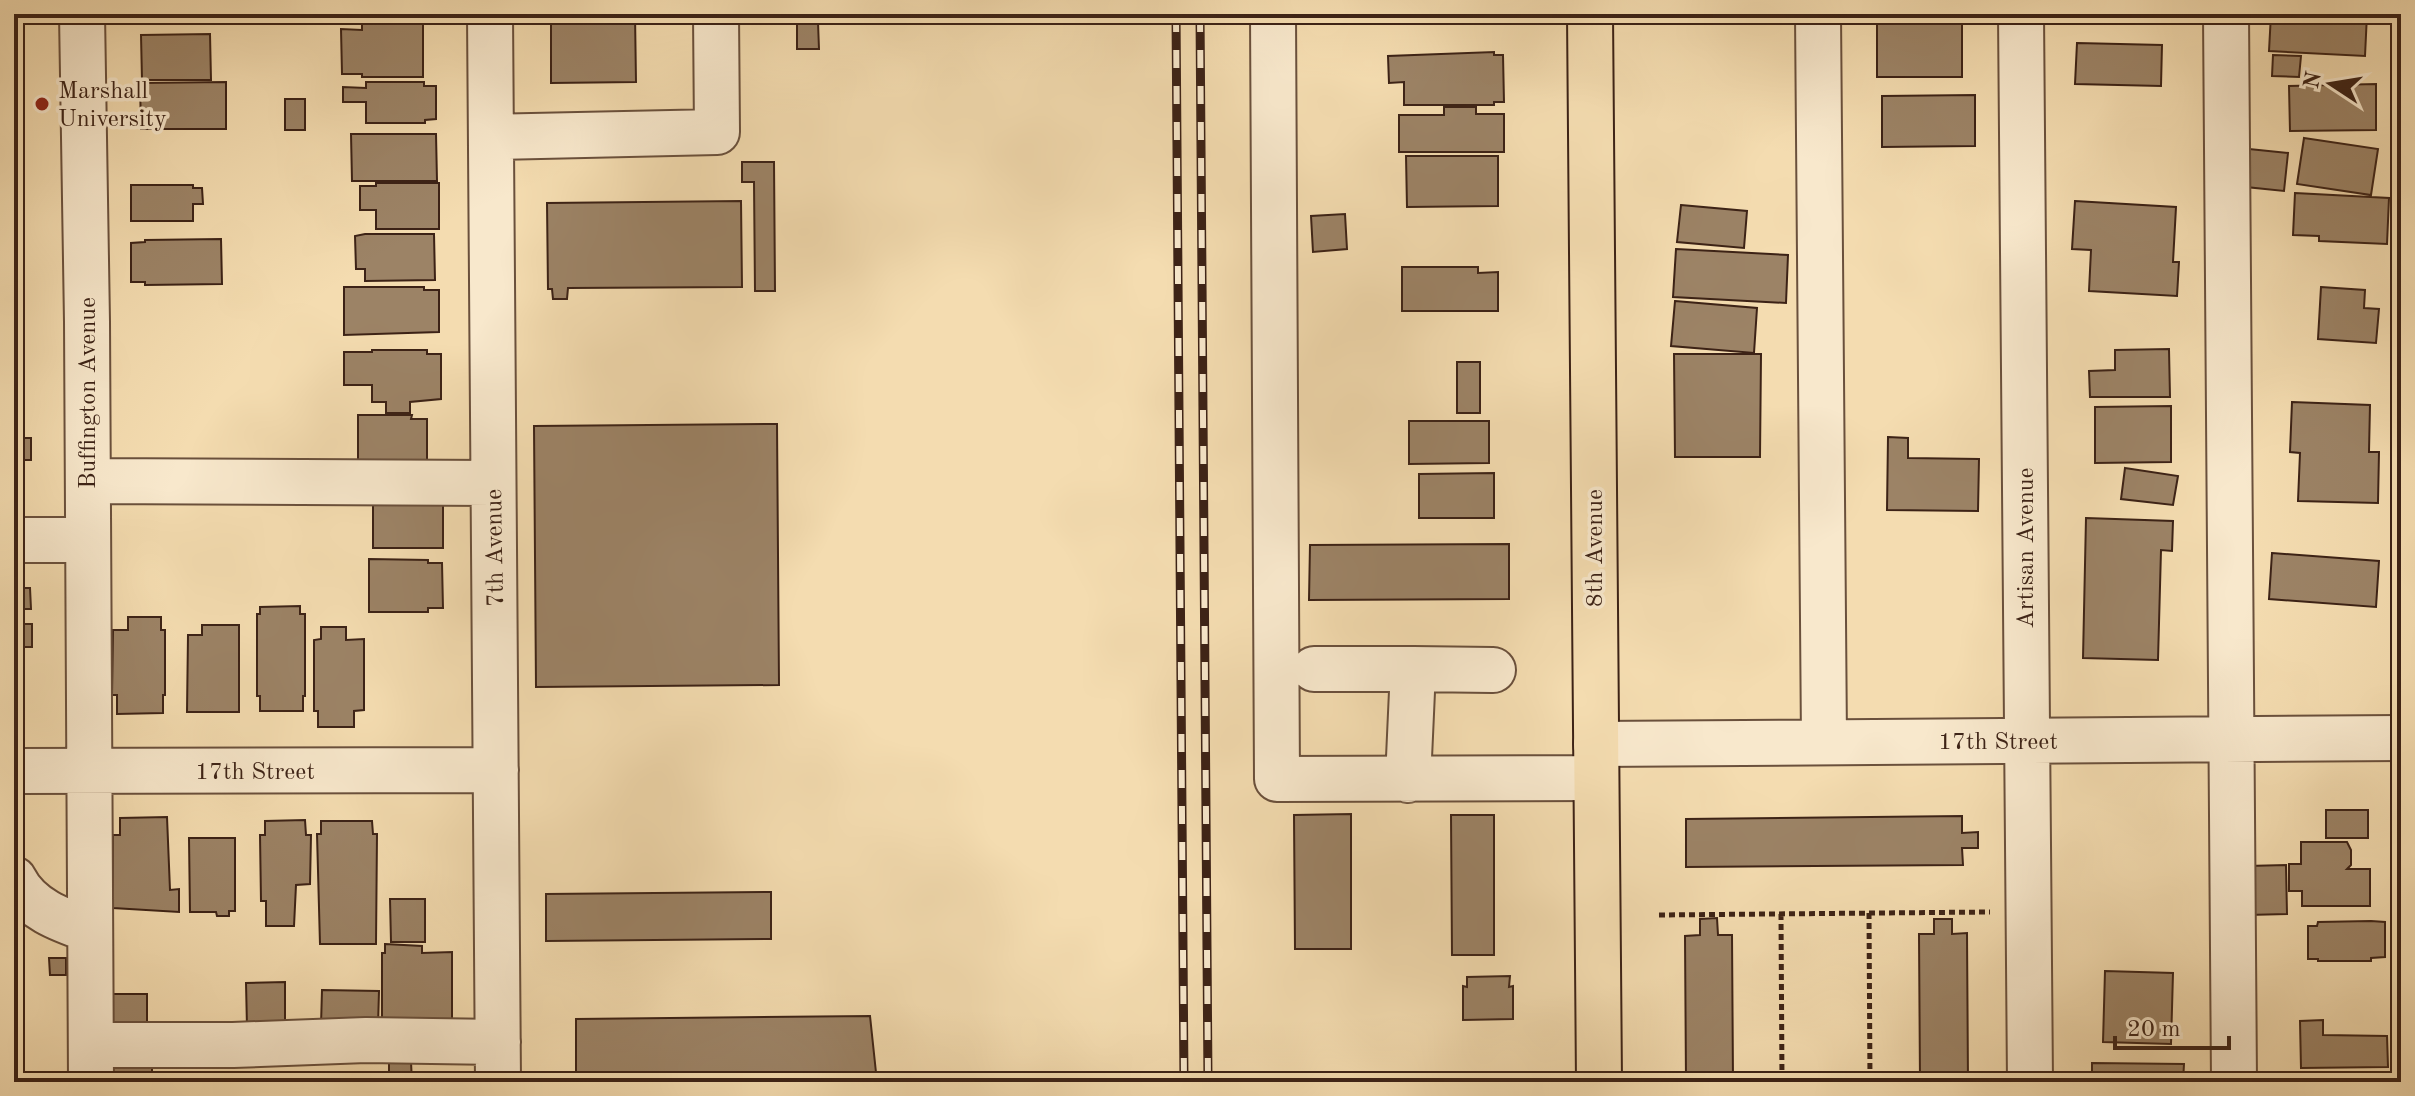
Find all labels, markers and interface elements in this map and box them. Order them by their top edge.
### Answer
north arrow [2291,44,2371,124]
text: N [2301,70,2326,91]
place label: Marshall University [58,80,167,132]
marker: Marshall University [33,95,51,113]
street label: Buffington Avenue [77,297,101,489]
street label: Artisan Avenue [2015,467,2039,629]
street label: 7th Avenue [483,489,509,607]
street label: 8th Avenue [1584,489,1608,607]
street label: 17th Street [1938,731,2058,755]
street label: 17th Street [195,761,315,785]
scale bar [2115,1000,2229,1050]
text: 20 m [2127,1018,2181,1042]

